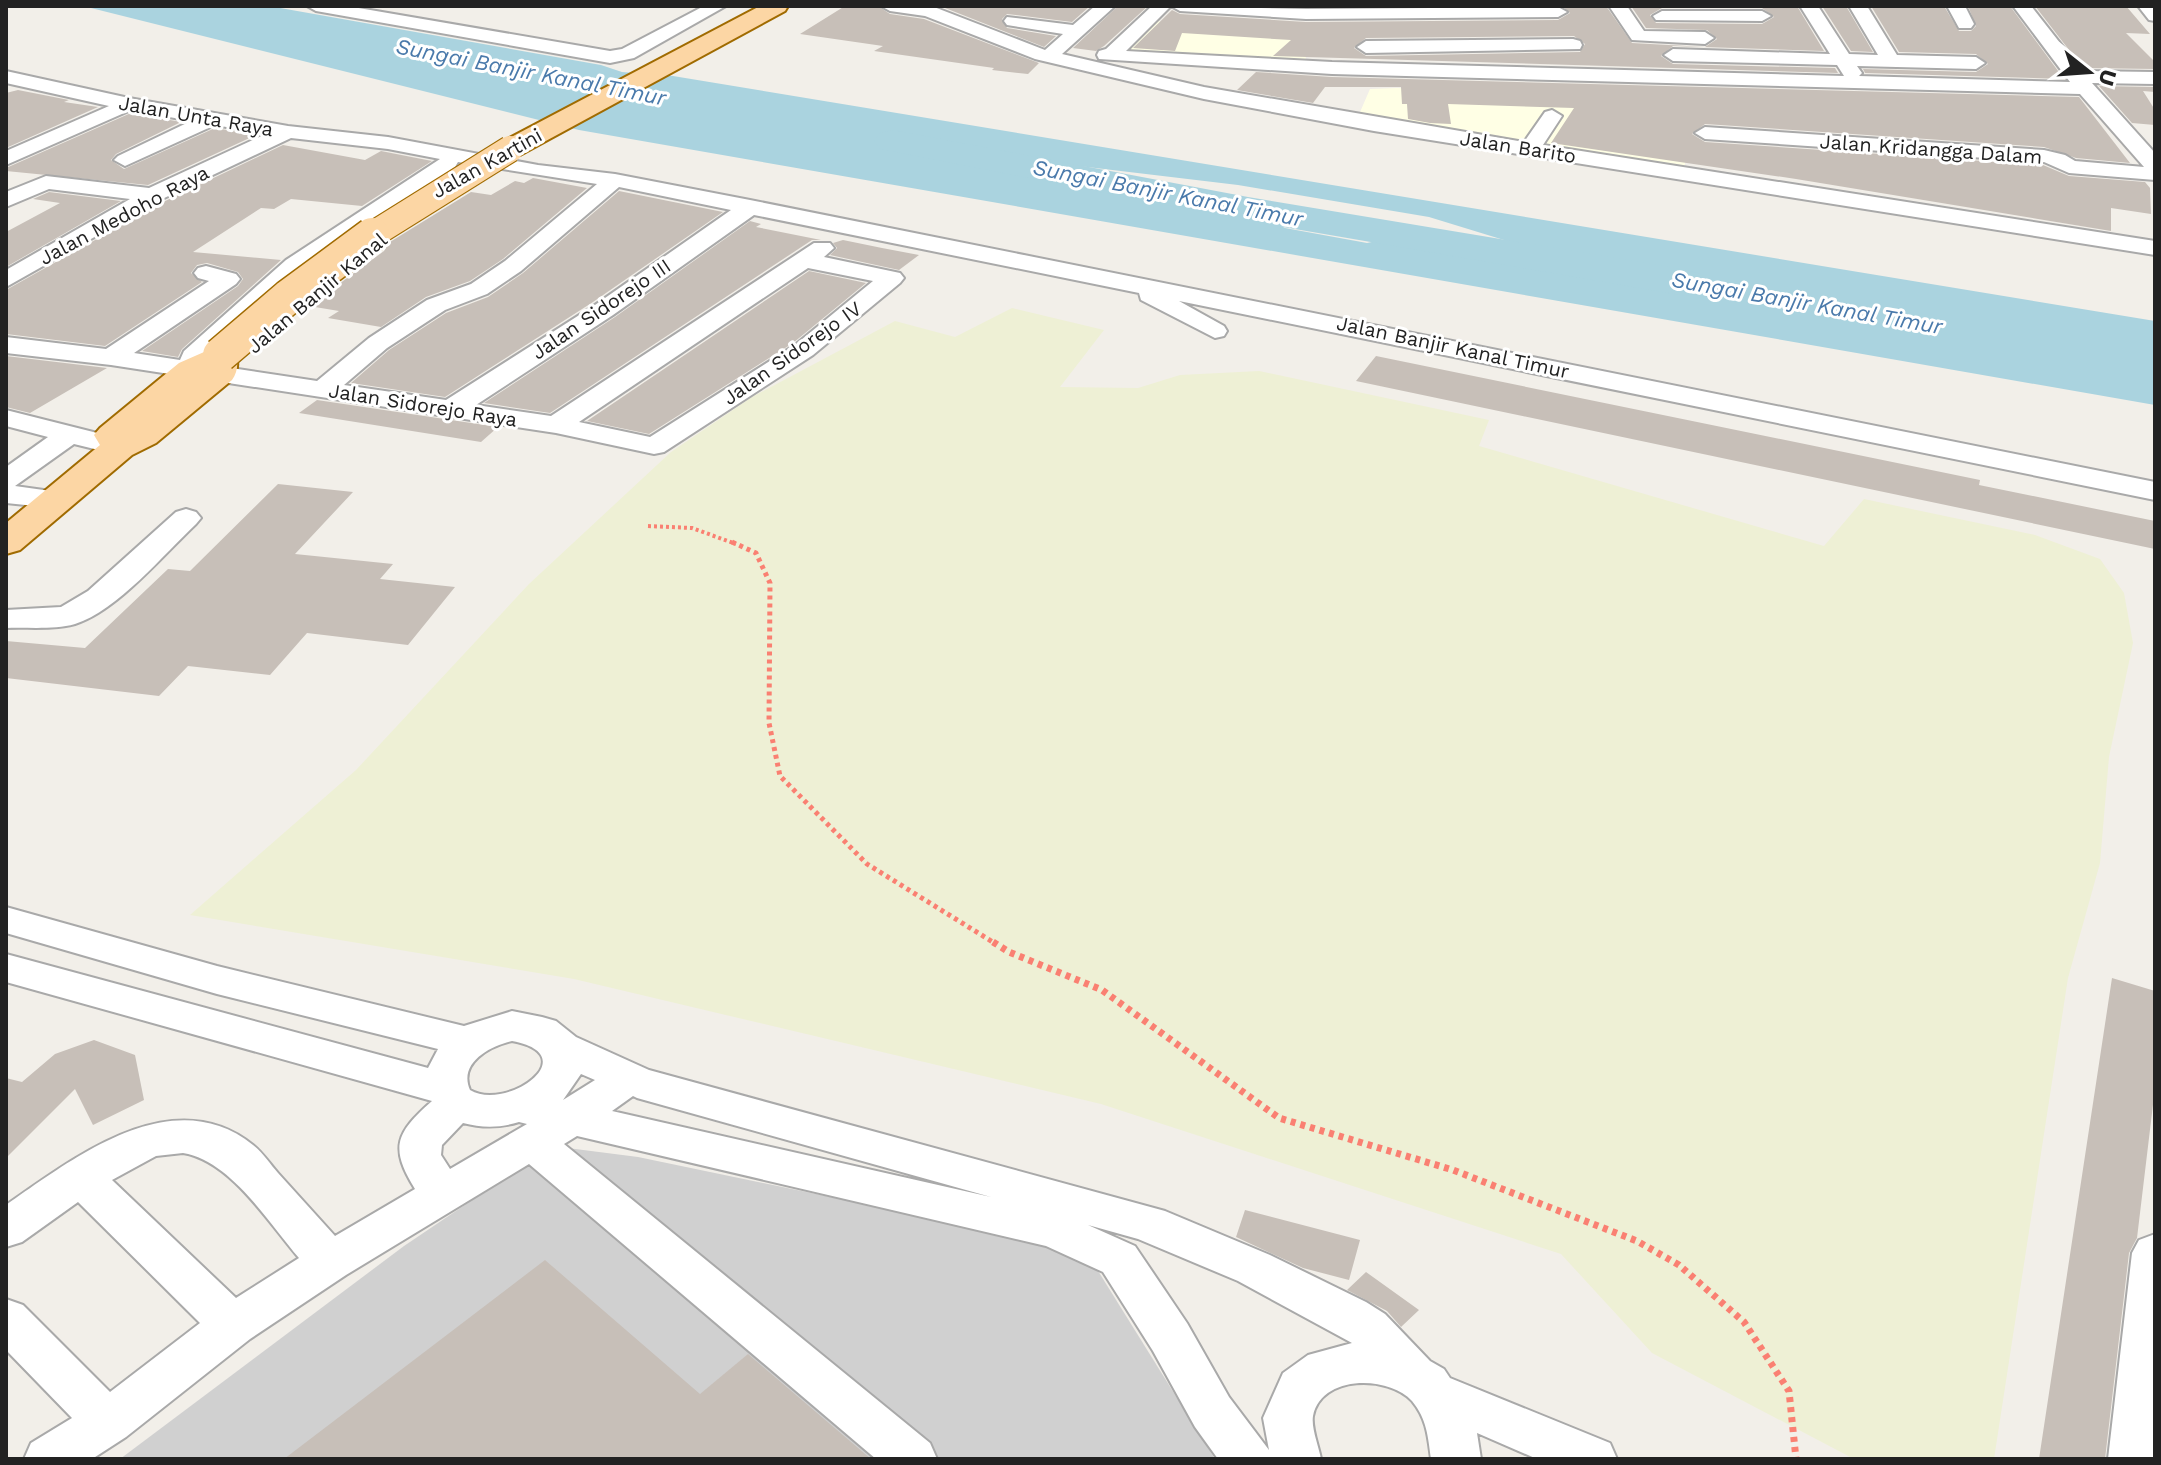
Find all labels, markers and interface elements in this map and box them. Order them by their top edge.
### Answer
north arrow [2049,32,2129,112]
water label: Sungai Banjir Kanal Timur [394,34,670,111]
text: U [2093,67,2122,89]
street label: Jalan Unta Raya [117,91,275,141]
street label: Jalan Kartini [428,123,546,203]
street label: Jalan Barito [1458,126,1578,168]
street label: Jalan Kridangga Dalam [1819,129,2043,169]
water label: Sungai Banjir Kanal Timur [1031,155,1307,232]
street label: Jalan Medoho Raya [35,160,213,270]
street label: Jalan Banjir Kanal [242,228,392,358]
street label: Jalan Sidorejo III [527,254,675,364]
water label: Sungai Banjir Kanal Timur [1670,267,1946,339]
street label: Jalan Sidorejo IV [718,296,866,410]
street label: Jalan Banjir Kanal Timur [1335,311,1571,383]
street label: Jalan Sidorejo Raya [327,378,519,432]

